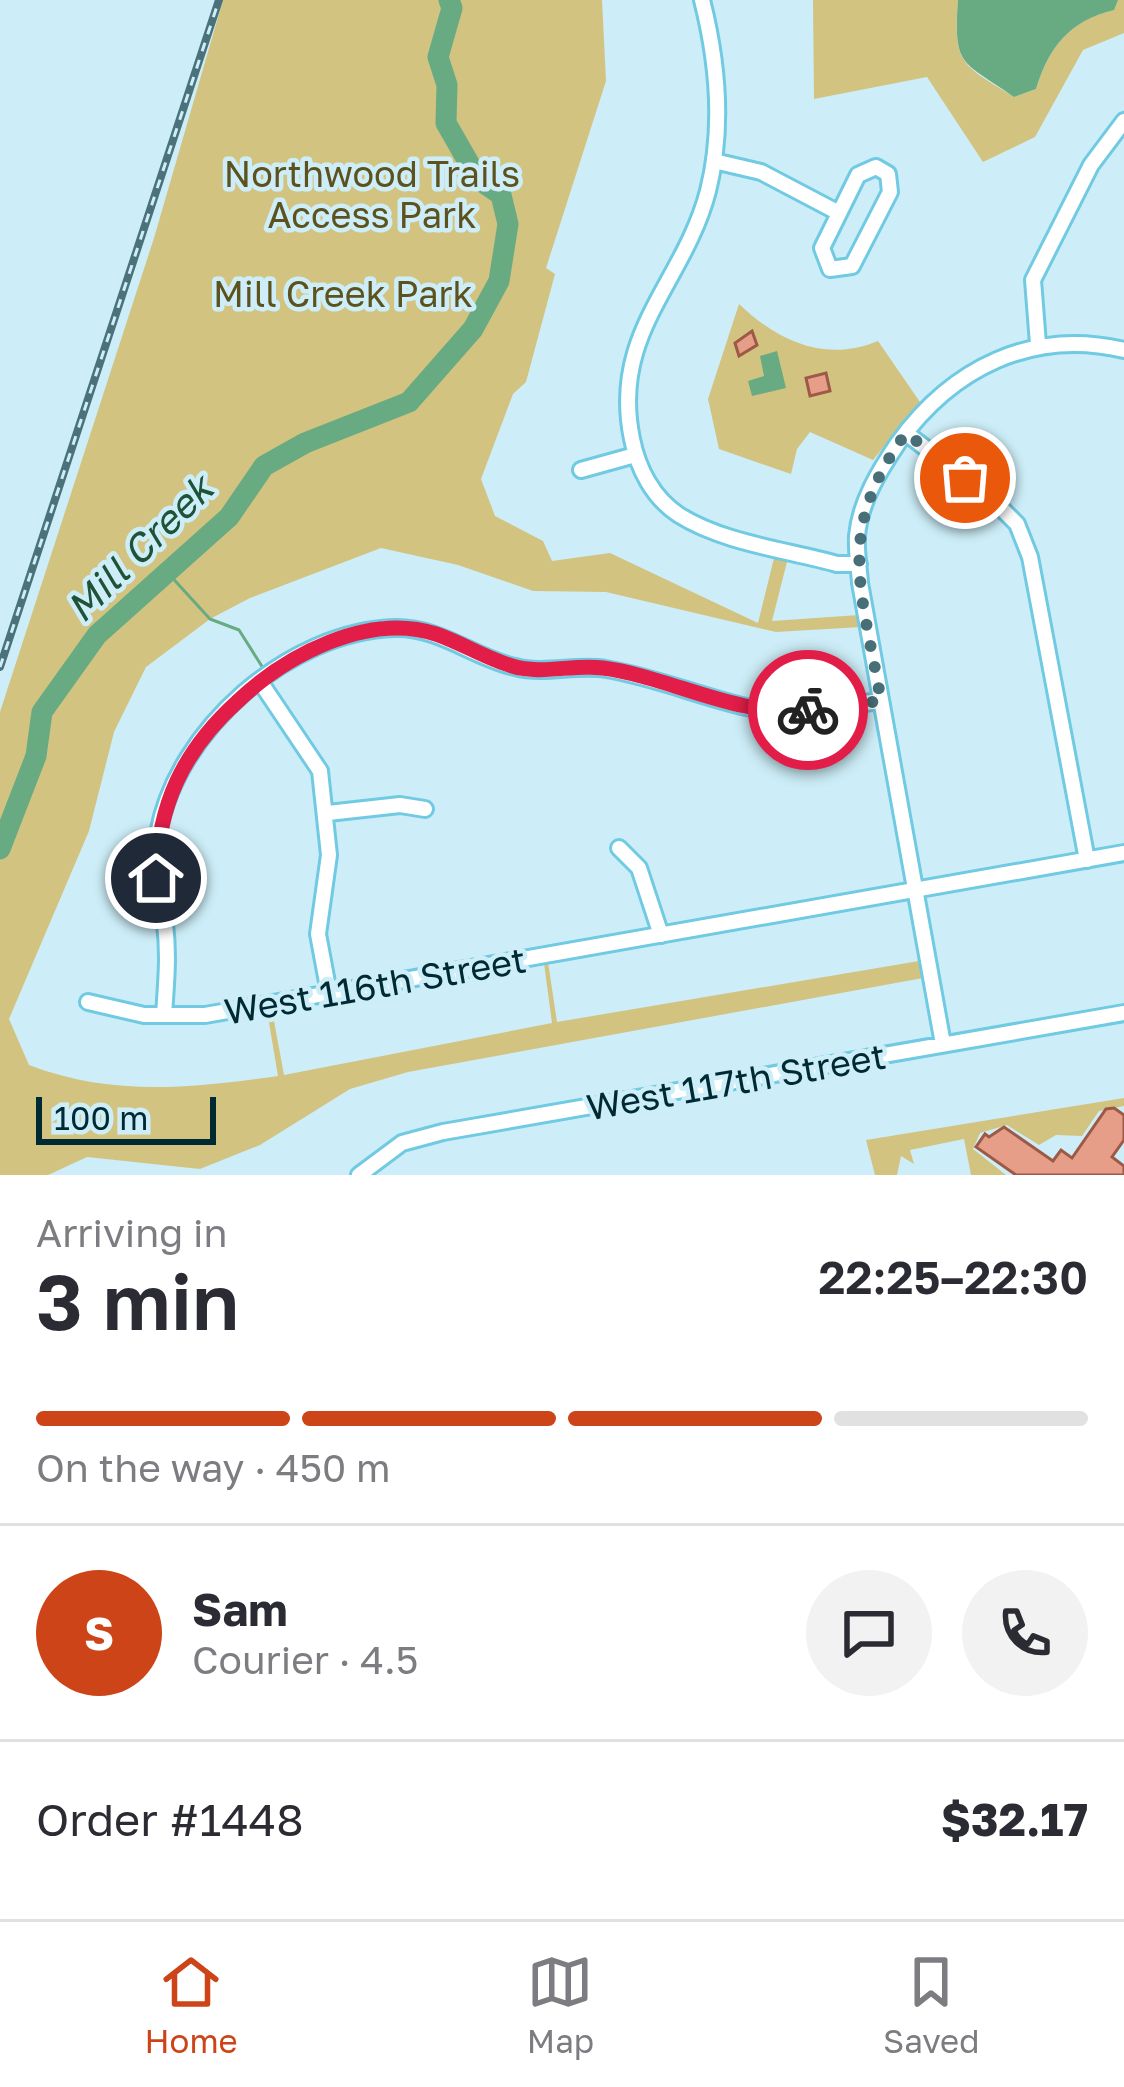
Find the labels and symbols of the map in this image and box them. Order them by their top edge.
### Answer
park label: Northwood Trails Access Park [224,152,520,236]
park label: Mill Creek Park [213,272,473,315]
pin [914,427,1016,529]
water label: Mill Creek [56,462,225,631]
courier [748,650,868,770]
pin [105,827,207,929]
street label: West 116th Street [221,937,529,1033]
street label: West 117th Street [583,1034,889,1128]
scale bar [36,1091,216,1144]

